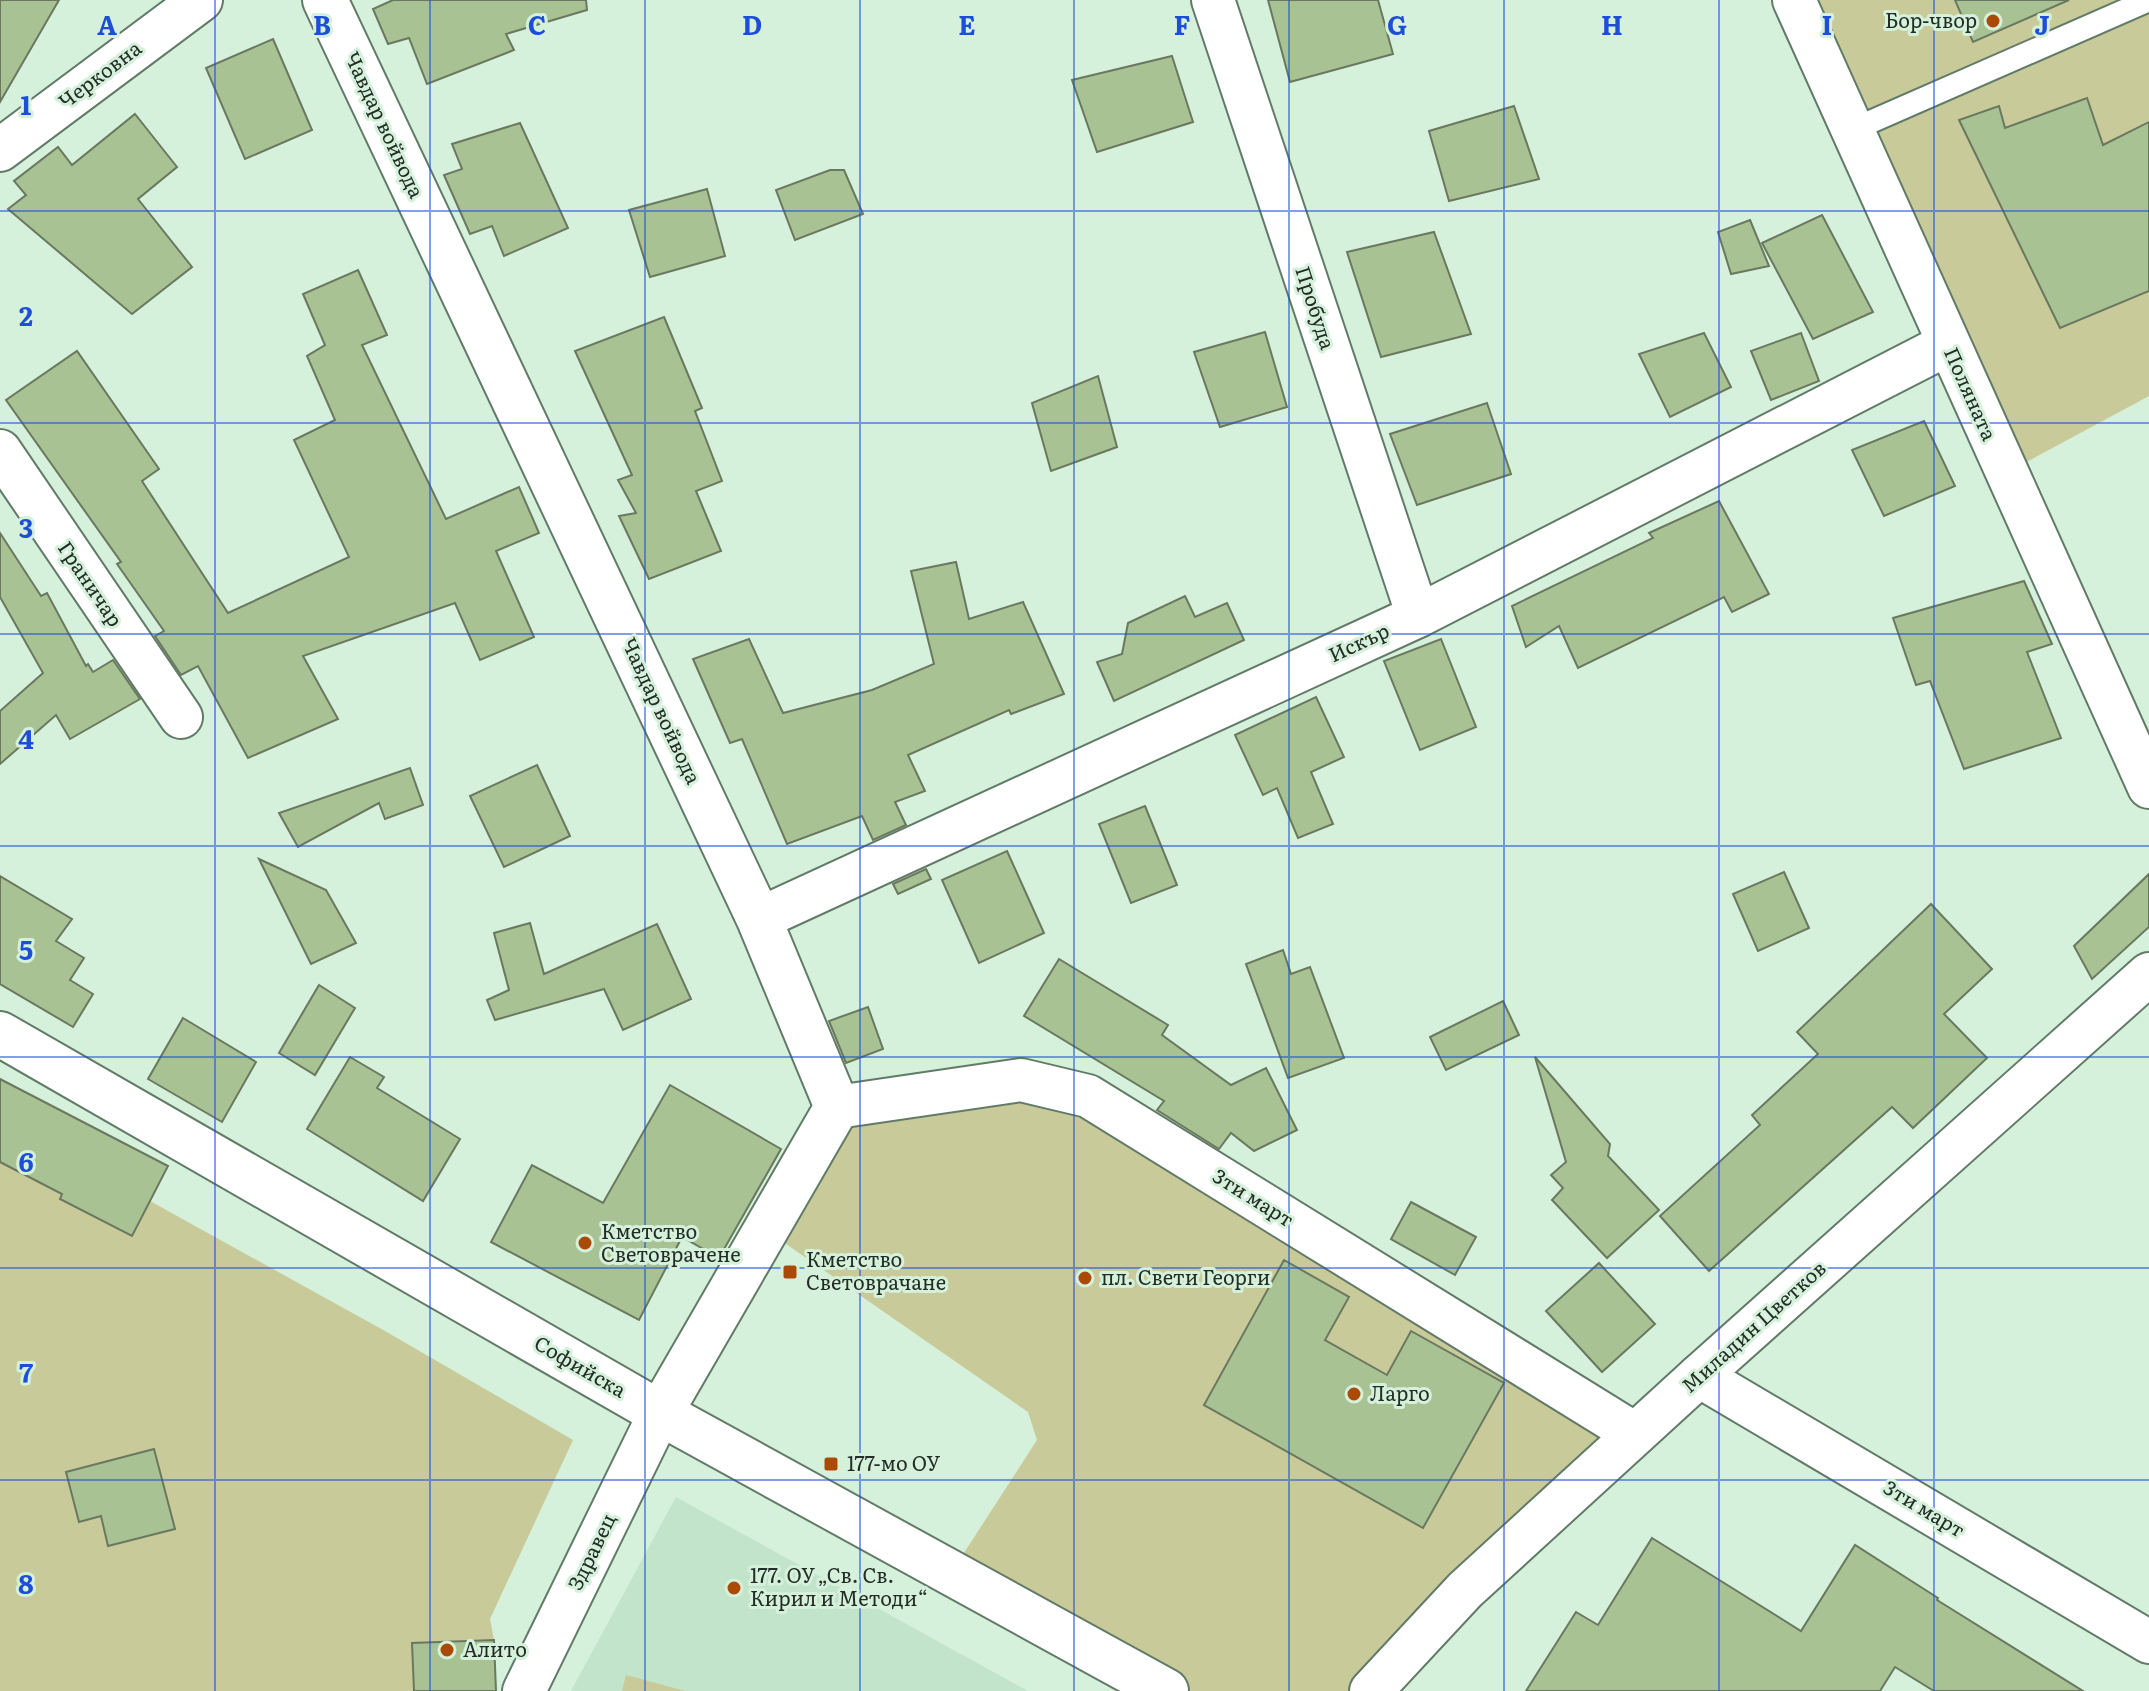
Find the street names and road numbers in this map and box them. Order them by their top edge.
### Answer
street label: Черковна [51,32,147,115]
street label: Чавдар войвода [339,46,433,203]
street label: Пробуда [1289,262,1345,353]
street label: Поляната [1938,342,2006,445]
street label: Граничар [52,534,131,632]
street label: Искър [1323,614,1393,668]
street label: Чавдар войвода [616,632,710,789]
street label: 3ти март [1208,1160,1301,1233]
street label: Миладин Цветков [1674,1252,1832,1399]
street label: Софийска [529,1327,633,1404]
street label: 3ти март [1879,1471,1972,1544]
street label: Здравец [559,1507,622,1594]

